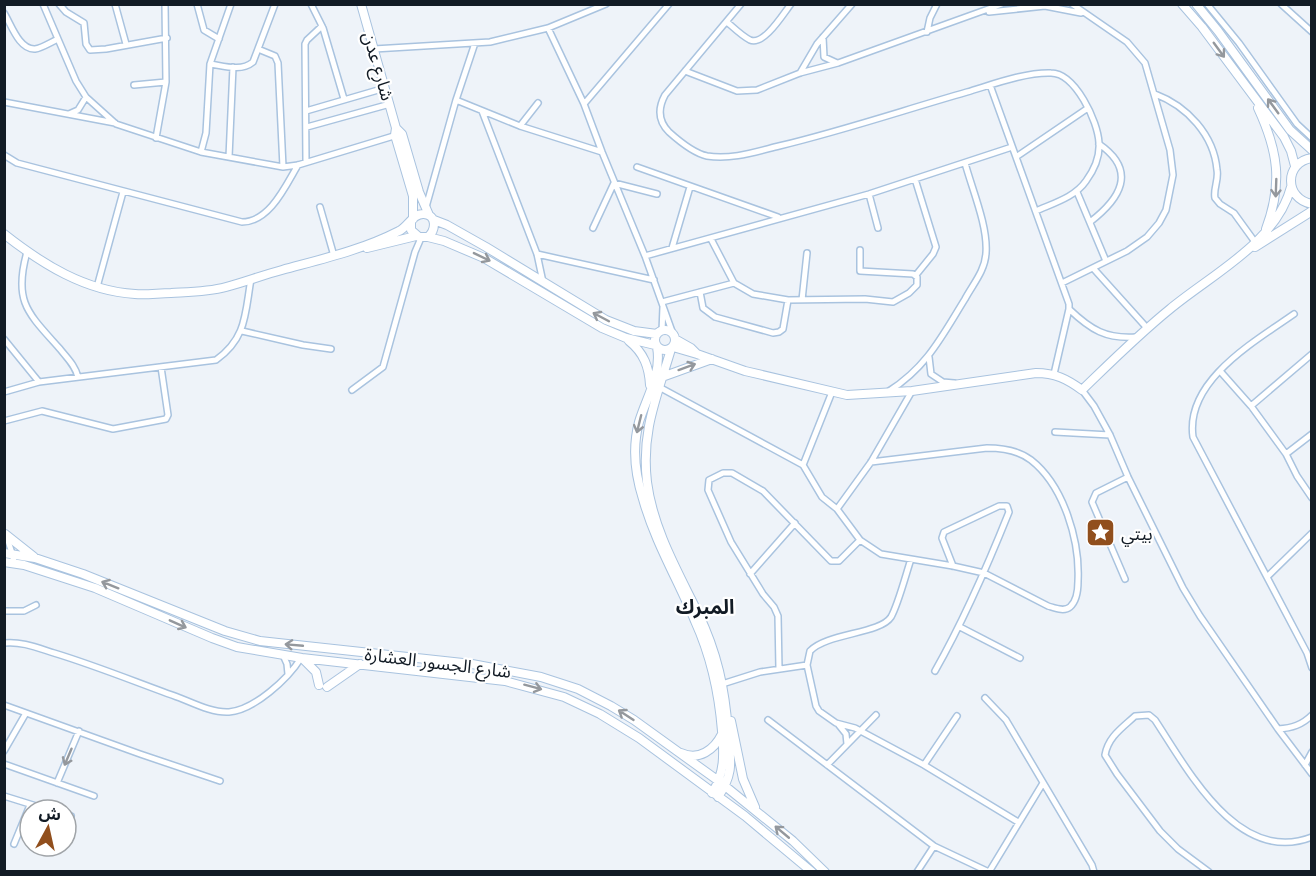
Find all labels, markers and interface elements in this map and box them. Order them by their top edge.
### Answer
street label: شارع عدن [355,29,400,104]
one-way arrow [1212,42,1225,58]
one-way arrow [1267,99,1279,115]
one-way arrow [1270,178,1281,198]
one-way arrow [473,252,491,264]
one-way arrow [593,311,611,322]
one-way arrow [677,361,696,372]
one-way arrow [633,414,645,433]
place icon: بيتي [1084,517,1116,549]
place label: بيتي [1121,521,1153,547]
one-way arrow [101,579,120,590]
district label: المبرك [676,593,734,620]
one-way arrow [168,618,186,630]
one-way arrow [285,639,305,650]
street label: شارع الجسور العشارة [363,641,513,686]
one-way arrow [523,682,542,694]
one-way arrow [618,709,634,721]
one-way arrow [62,747,73,766]
north arrow [18,798,78,858]
text: ش [38,801,63,826]
one-way arrow [774,825,790,838]

